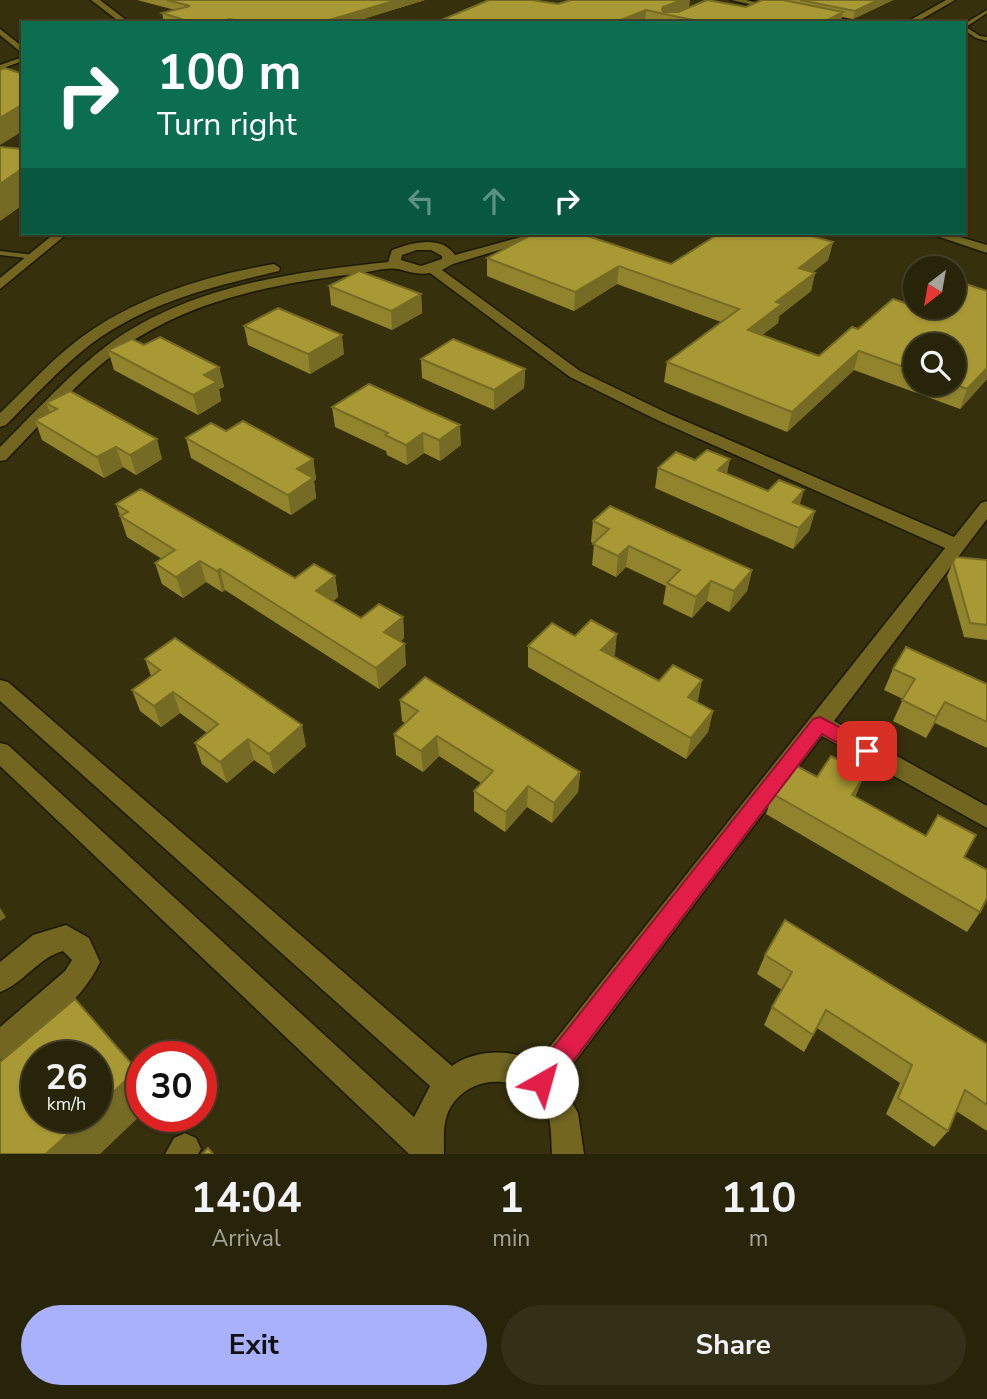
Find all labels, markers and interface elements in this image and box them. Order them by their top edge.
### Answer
text: 100 m [157,39,301,106]
icon: right [42,49,133,140]
text: Turn right [157,103,297,146]
icon: left [402,182,440,220]
icon: ahead [475,182,513,220]
icon: right [548,182,586,220]
north arrow [903,256,966,318]
map controls [903,256,966,396]
button: search [903,333,966,396]
pin [837,721,897,781]
icon: arrive [848,732,886,770]
speed limit sign: 30 [126,1041,217,1132]
position arrow [505,1045,579,1119]
text: 26 [45,1054,88,1101]
text: km/h [47,1092,86,1116]
text: 14:04 [191,1170,302,1227]
text: 1 [499,1170,524,1227]
text: 110 [721,1170,796,1227]
text: Arrival [212,1223,281,1254]
text: min [492,1223,530,1254]
text: m [749,1223,769,1254]
button: Exit [21,1305,487,1385]
button: Share [501,1305,966,1385]

